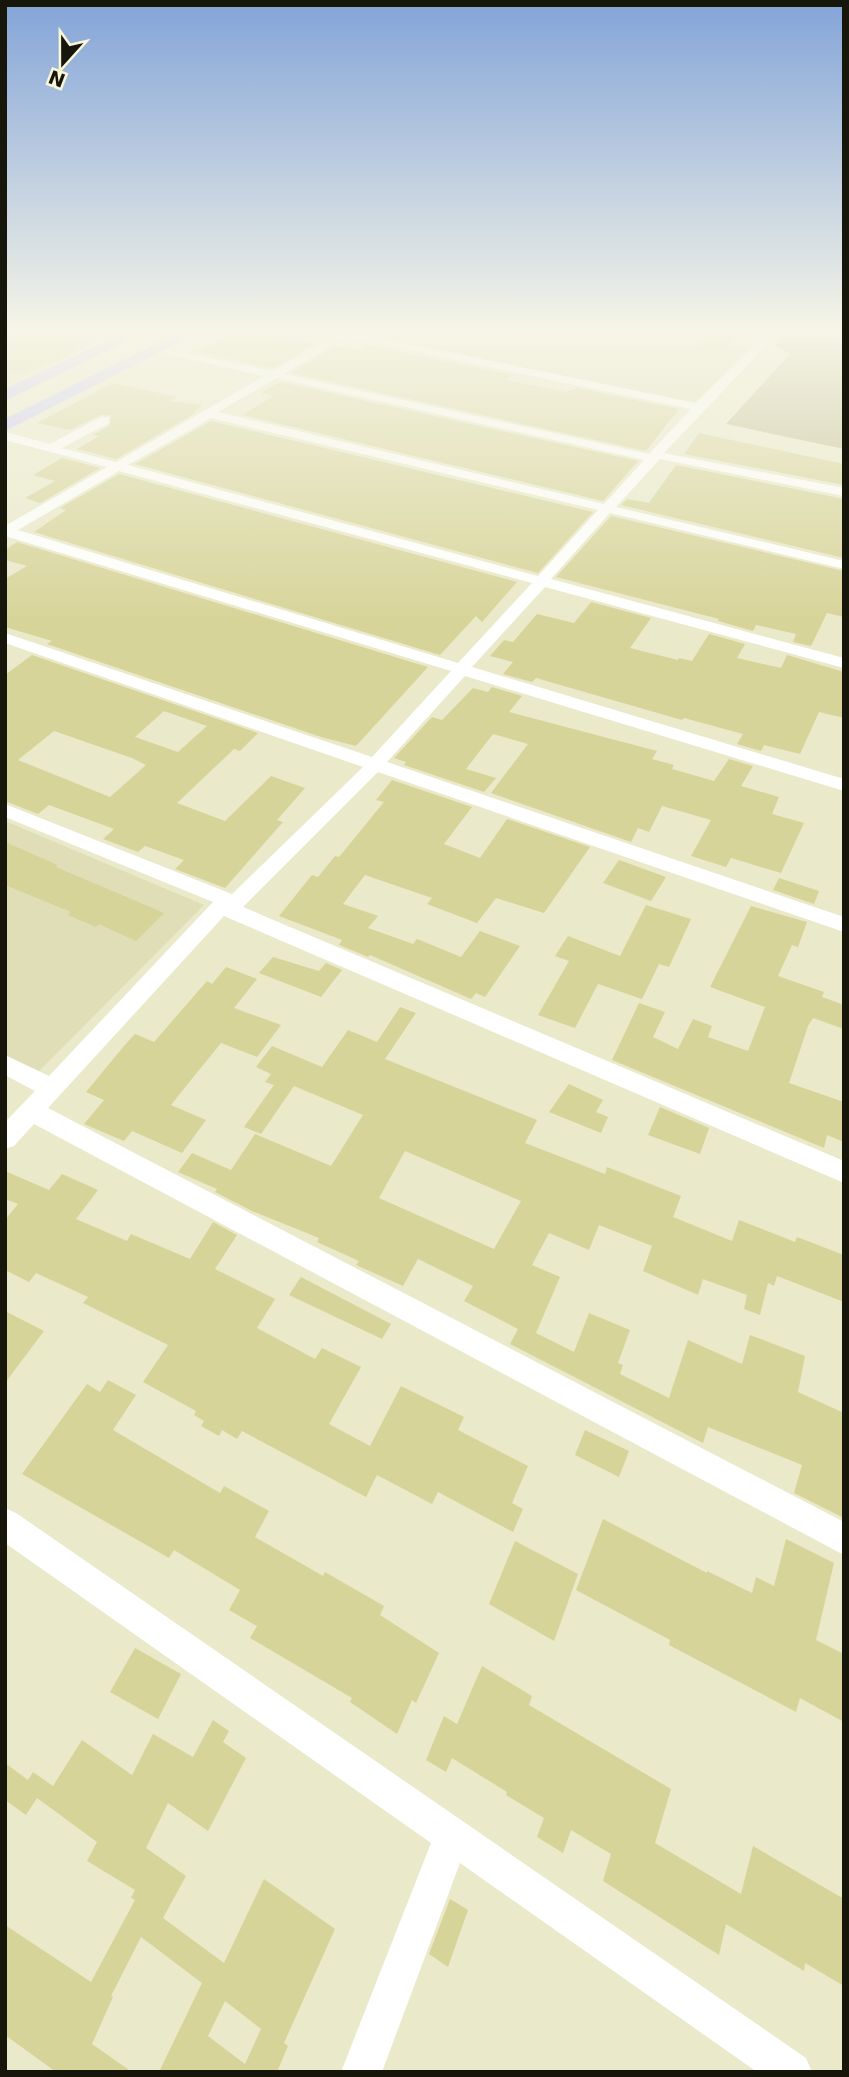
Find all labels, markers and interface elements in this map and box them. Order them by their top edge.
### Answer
north arrow [28,28,98,98]
text: N [46,66,68,92]

